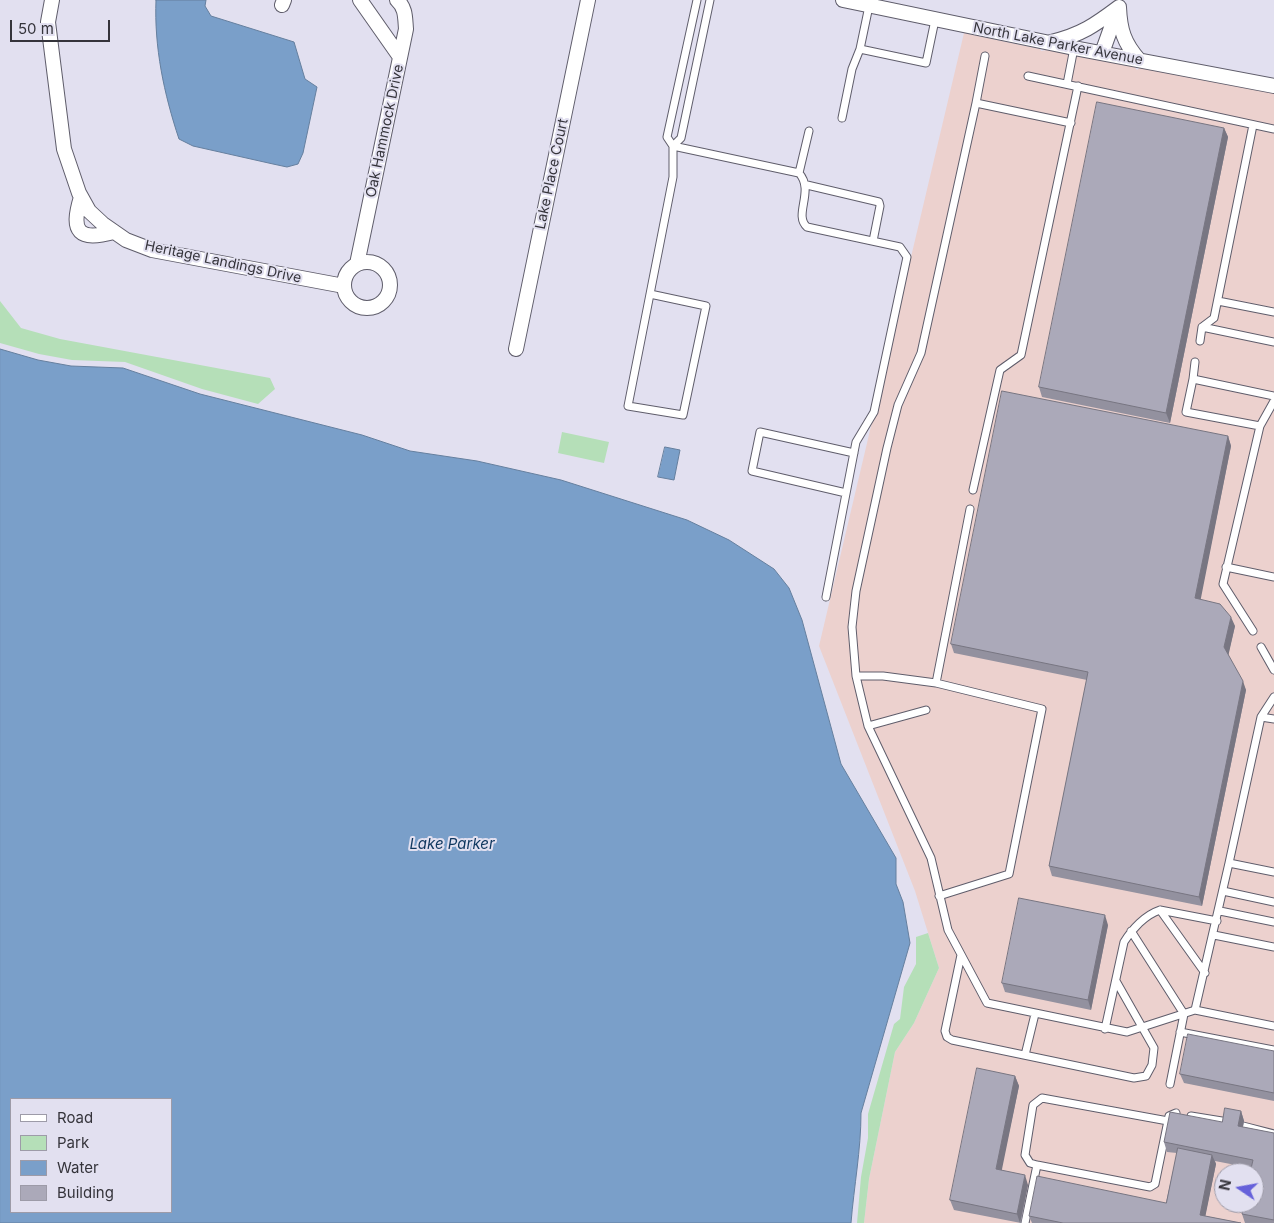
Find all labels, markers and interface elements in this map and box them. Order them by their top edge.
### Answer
scale bar [12,10,112,42]
text: 50 m [18,19,54,38]
street label: North Lake Parker Avenue [972,19,1144,69]
street label: Oak Hammock Drive [363,63,407,199]
street label: Lake Place Court [532,117,572,231]
street label: Heritage Landings Drive [143,237,303,287]
water label: Lake Parker [409,835,495,853]
legend [10,1098,172,1213]
text: Road [57,1108,93,1127]
text: Park [57,1133,89,1152]
text: Water [57,1158,99,1177]
north arrow [1214,1163,1264,1213]
text: N [1215,1178,1234,1192]
text: Building [57,1183,114,1202]

